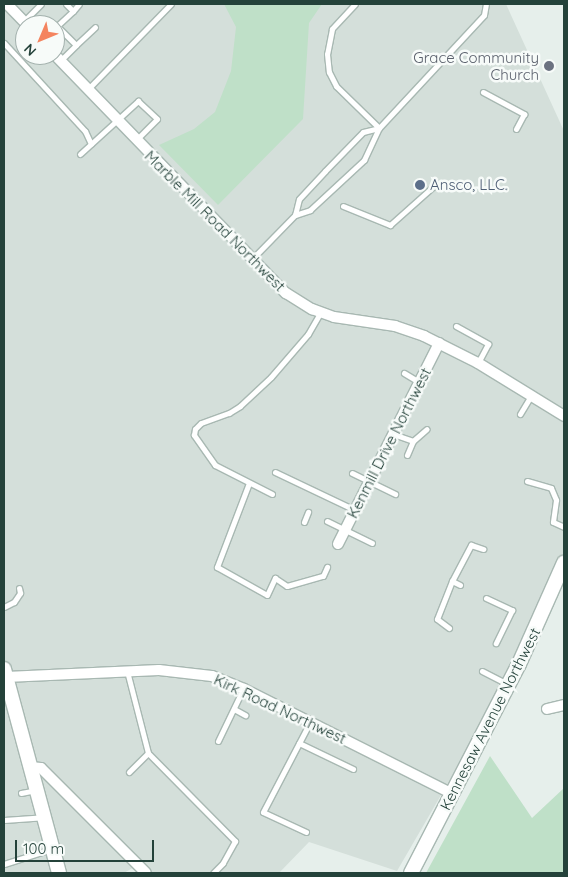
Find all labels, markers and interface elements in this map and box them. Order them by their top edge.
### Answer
north arrow [15,15,65,65]
text: N [20,40,40,60]
place label: Grace Community Church [413,48,539,83]
marker: Grace Community Church [543,60,555,72]
street label: Marble Mill Road Northwest [141,147,289,295]
place label: Ansco, LLC. [430,176,508,194]
marker: Ansco, LLC. [414,179,426,191]
street label: Kenmill Drive Northwest [343,365,435,521]
street label: Kennesaw Avenue Northwest [436,625,544,813]
street label: Kirk Road Northwest [211,670,349,748]
scale bar [18,830,156,862]
text: 100 m [23,839,64,858]

